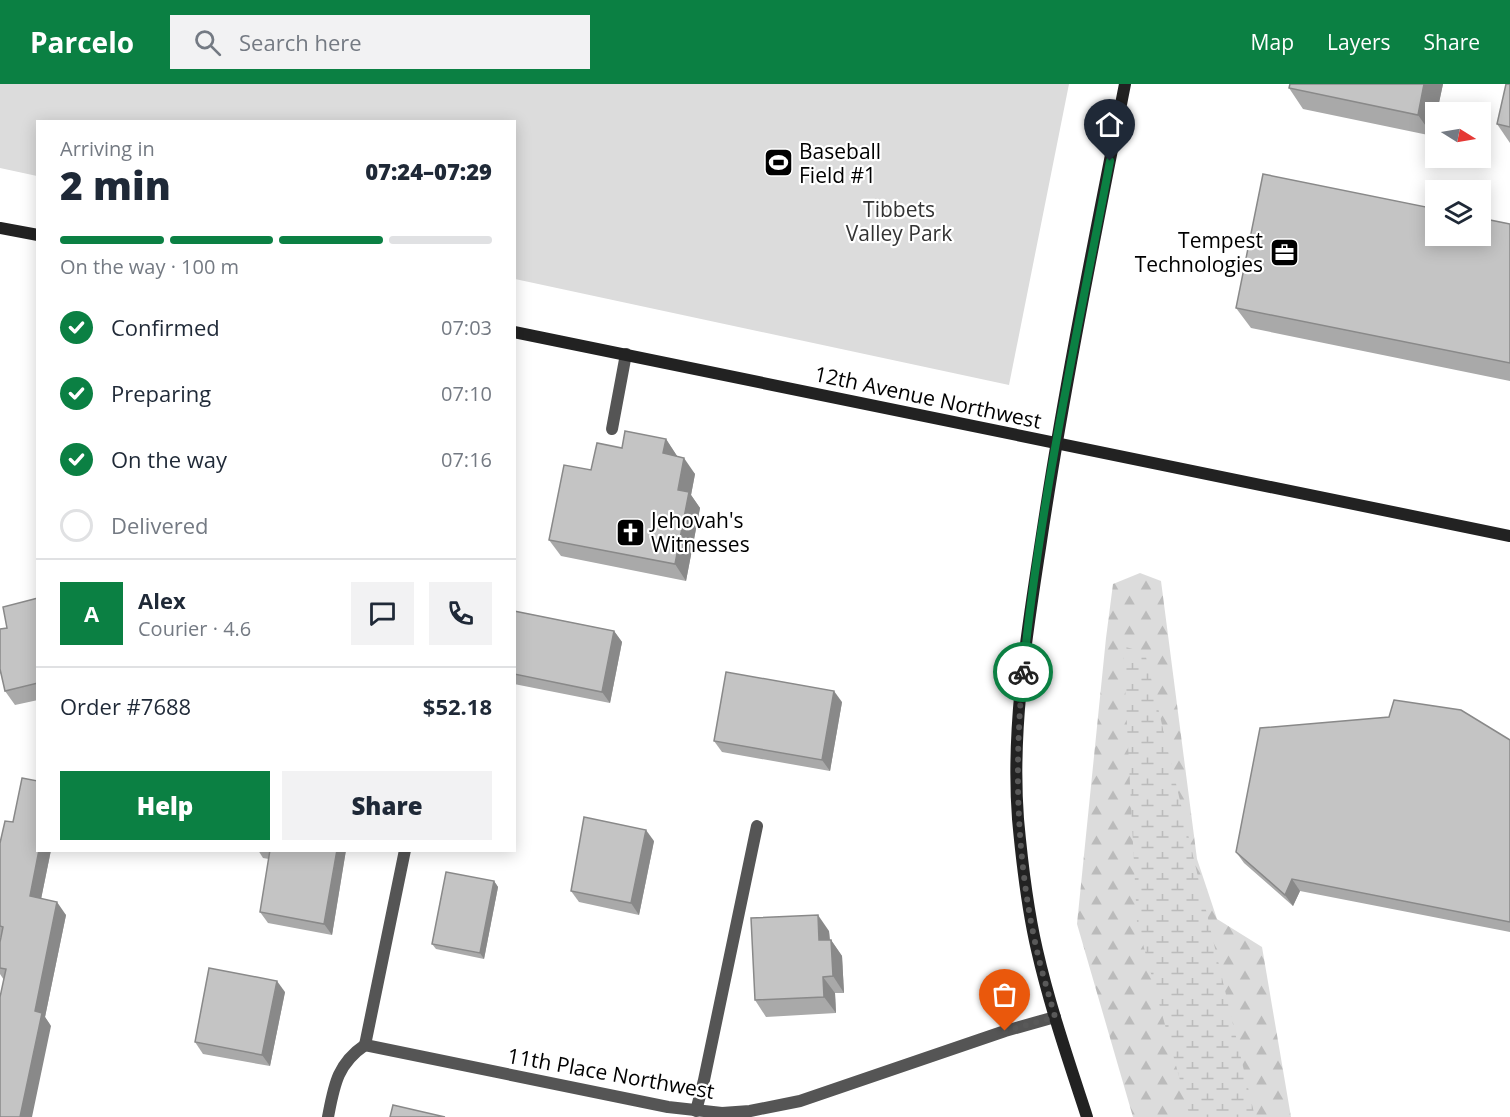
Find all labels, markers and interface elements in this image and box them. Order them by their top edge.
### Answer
search box [170,15,590,69]
text: Parcelo [30,23,134,61]
icon: search [191,26,224,59]
text: Search here [239,27,362,57]
text: Map [1251,28,1294,56]
text: Layers [1327,28,1391,56]
text: Share [1424,28,1480,56]
pin [1084,99,1135,161]
north arrow [1425,102,1491,168]
map controls [1425,102,1491,246]
icon: home [1093,108,1126,141]
text: Arriving in [60,135,155,162]
place label: Baseball Field #1 [799,137,881,189]
sports icon: Baseball Field #1 [762,147,794,179]
text: 07:24–07:29 [365,156,492,186]
text: 2 min [60,158,171,211]
button: layers [1425,180,1491,246]
park label: Tibbets Valley Park [846,195,952,247]
place label: Tempest Technologies [1135,226,1263,278]
office icon: Tempest Technologies [1268,236,1300,268]
text: On the way · 100 m [60,253,239,280]
icon: check [60,311,93,344]
text: Confirmed [111,312,220,342]
text: 07:03 [441,314,492,341]
street label: 12th Avenue Northwest [812,359,1044,435]
icon: check [60,377,93,410]
text: Preparing [111,378,211,408]
text: 07:10 [441,380,492,407]
icon: check [60,443,93,476]
text: On the way [111,444,227,474]
text: 07:16 [441,446,492,473]
place label: Jehovah's Witnesses [649,506,750,558]
text: Delivered [111,510,209,540]
church icon: Jehovah's Witnesses [614,516,646,548]
button: chat [351,582,414,645]
button: phone [429,582,492,645]
text: Alex [138,585,186,615]
text: A [84,598,99,628]
text: Courier · 4.6 [138,615,251,642]
courier [993,642,1053,702]
icon: bike [1007,656,1040,689]
text: Order #7688 [60,691,191,721]
text: $52.18 [423,691,492,721]
button: Help [60,771,270,840]
button: Share [282,771,492,840]
pin [979,969,1030,1031]
icon: bag [988,978,1021,1011]
street label: 11th Place Northwest [505,1041,717,1105]

